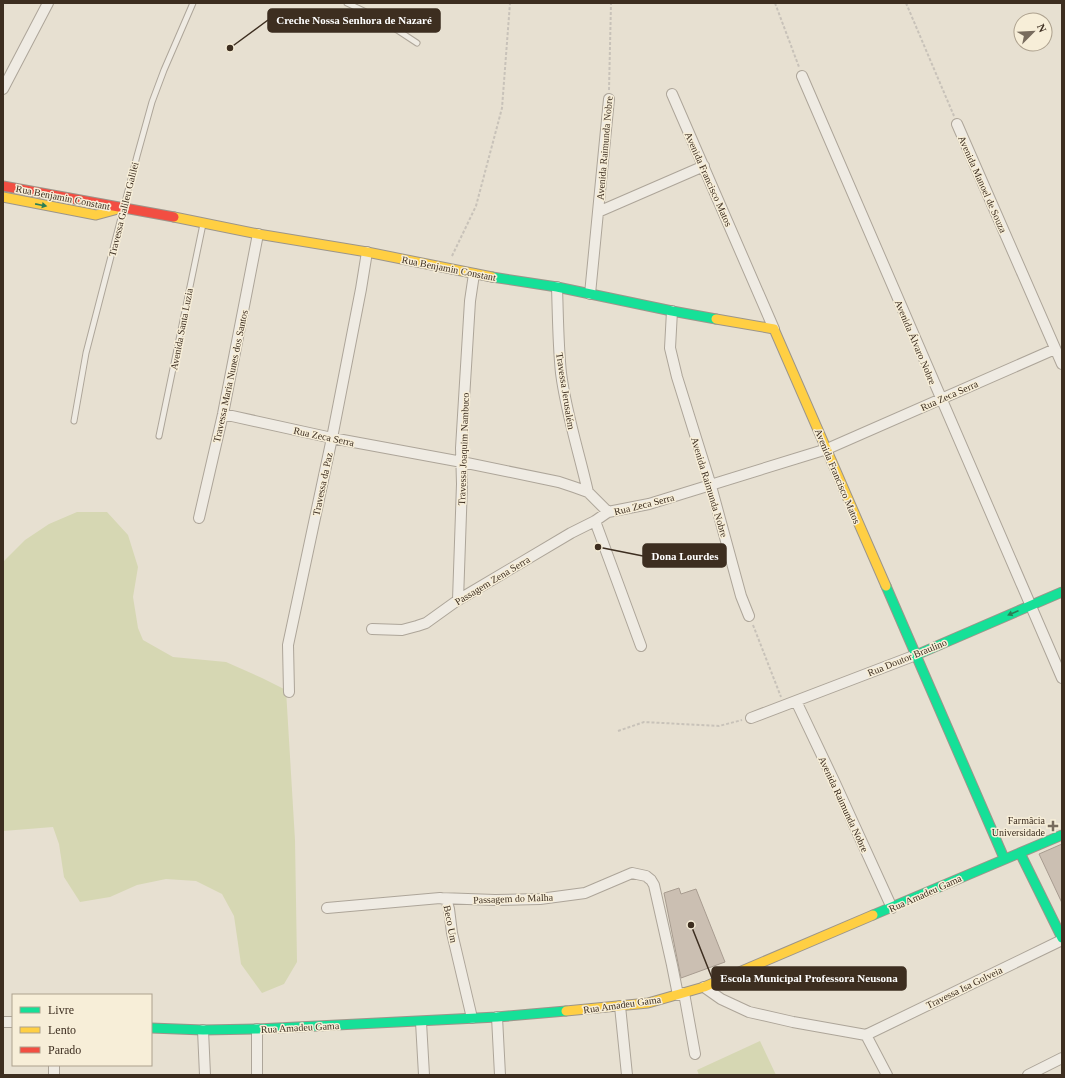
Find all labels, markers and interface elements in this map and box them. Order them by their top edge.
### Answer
callout: Creche Nossa Senhora de Nazaré [268,9,440,32]
north arrow [1013,12,1053,52]
text: Creche Nossa Senhora de Nazaré [276,14,432,26]
text: N [1035,22,1049,34]
street label: Avenida Raimunda Nobre [594,95,615,200]
street label: Avenida Francisco Matos [683,130,734,228]
street label: Avenida Manoel de Souza [956,134,1009,235]
street label: Travessa Galileu Galilei [106,161,141,257]
street label: Rua Benjamin Constant [15,183,111,212]
one-way arrow [35,202,47,208]
street label: Rua Benjamin Constant [401,254,497,283]
street label: Avenida Santa Luzia [168,287,195,371]
street label: Avenida Álvaro Nobre [893,298,939,387]
street label: Travessa Maria Nunes dos Santos [211,309,250,443]
street label: Travessa Jerusalém [554,352,577,431]
street label: Rua Zeca Serra [919,378,980,413]
street label: Travessa Joaquim Nambuco [456,392,471,506]
street label: Rua Zeca Serra [293,425,356,448]
street label: Avenida Francisco Matos [813,427,863,525]
street label: Avenida Raimunda Nobre [689,436,730,539]
street label: Travessa da Paz [310,451,335,517]
street label: Rua Zeca Serra [613,492,676,517]
callout: Dona Lourdes [643,544,726,567]
text: Dona Lourdes [652,550,719,562]
street label: Passagem Zena Serra [453,553,532,607]
one-way arrow [1007,610,1019,616]
street label: Rua Doutor Braulino [866,637,948,678]
street label: Avenida Raimunda Nobre [817,755,871,854]
place label: Farmâcia Universidade [992,815,1046,838]
marker: Farmâcia Universidade [1048,821,1058,831]
street label: Rua Amadeu Gama [887,872,964,914]
street label: Passagem do Malha [473,892,554,905]
street label: Beco Um [441,904,460,944]
street label: Travessa Isa Golveia [924,964,1005,1011]
callout: Escola Municipal Professora Neusona [712,967,906,990]
text: Escola Municipal Professora Neusona [720,972,898,984]
legend [12,994,152,1066]
street label: Rua Amadeu Gama [583,994,662,1015]
text: Livre [48,1003,74,1017]
street label: Rua Amadeu Gama [261,1020,340,1035]
text: Lento [48,1023,76,1037]
text: Parado [48,1043,81,1057]

